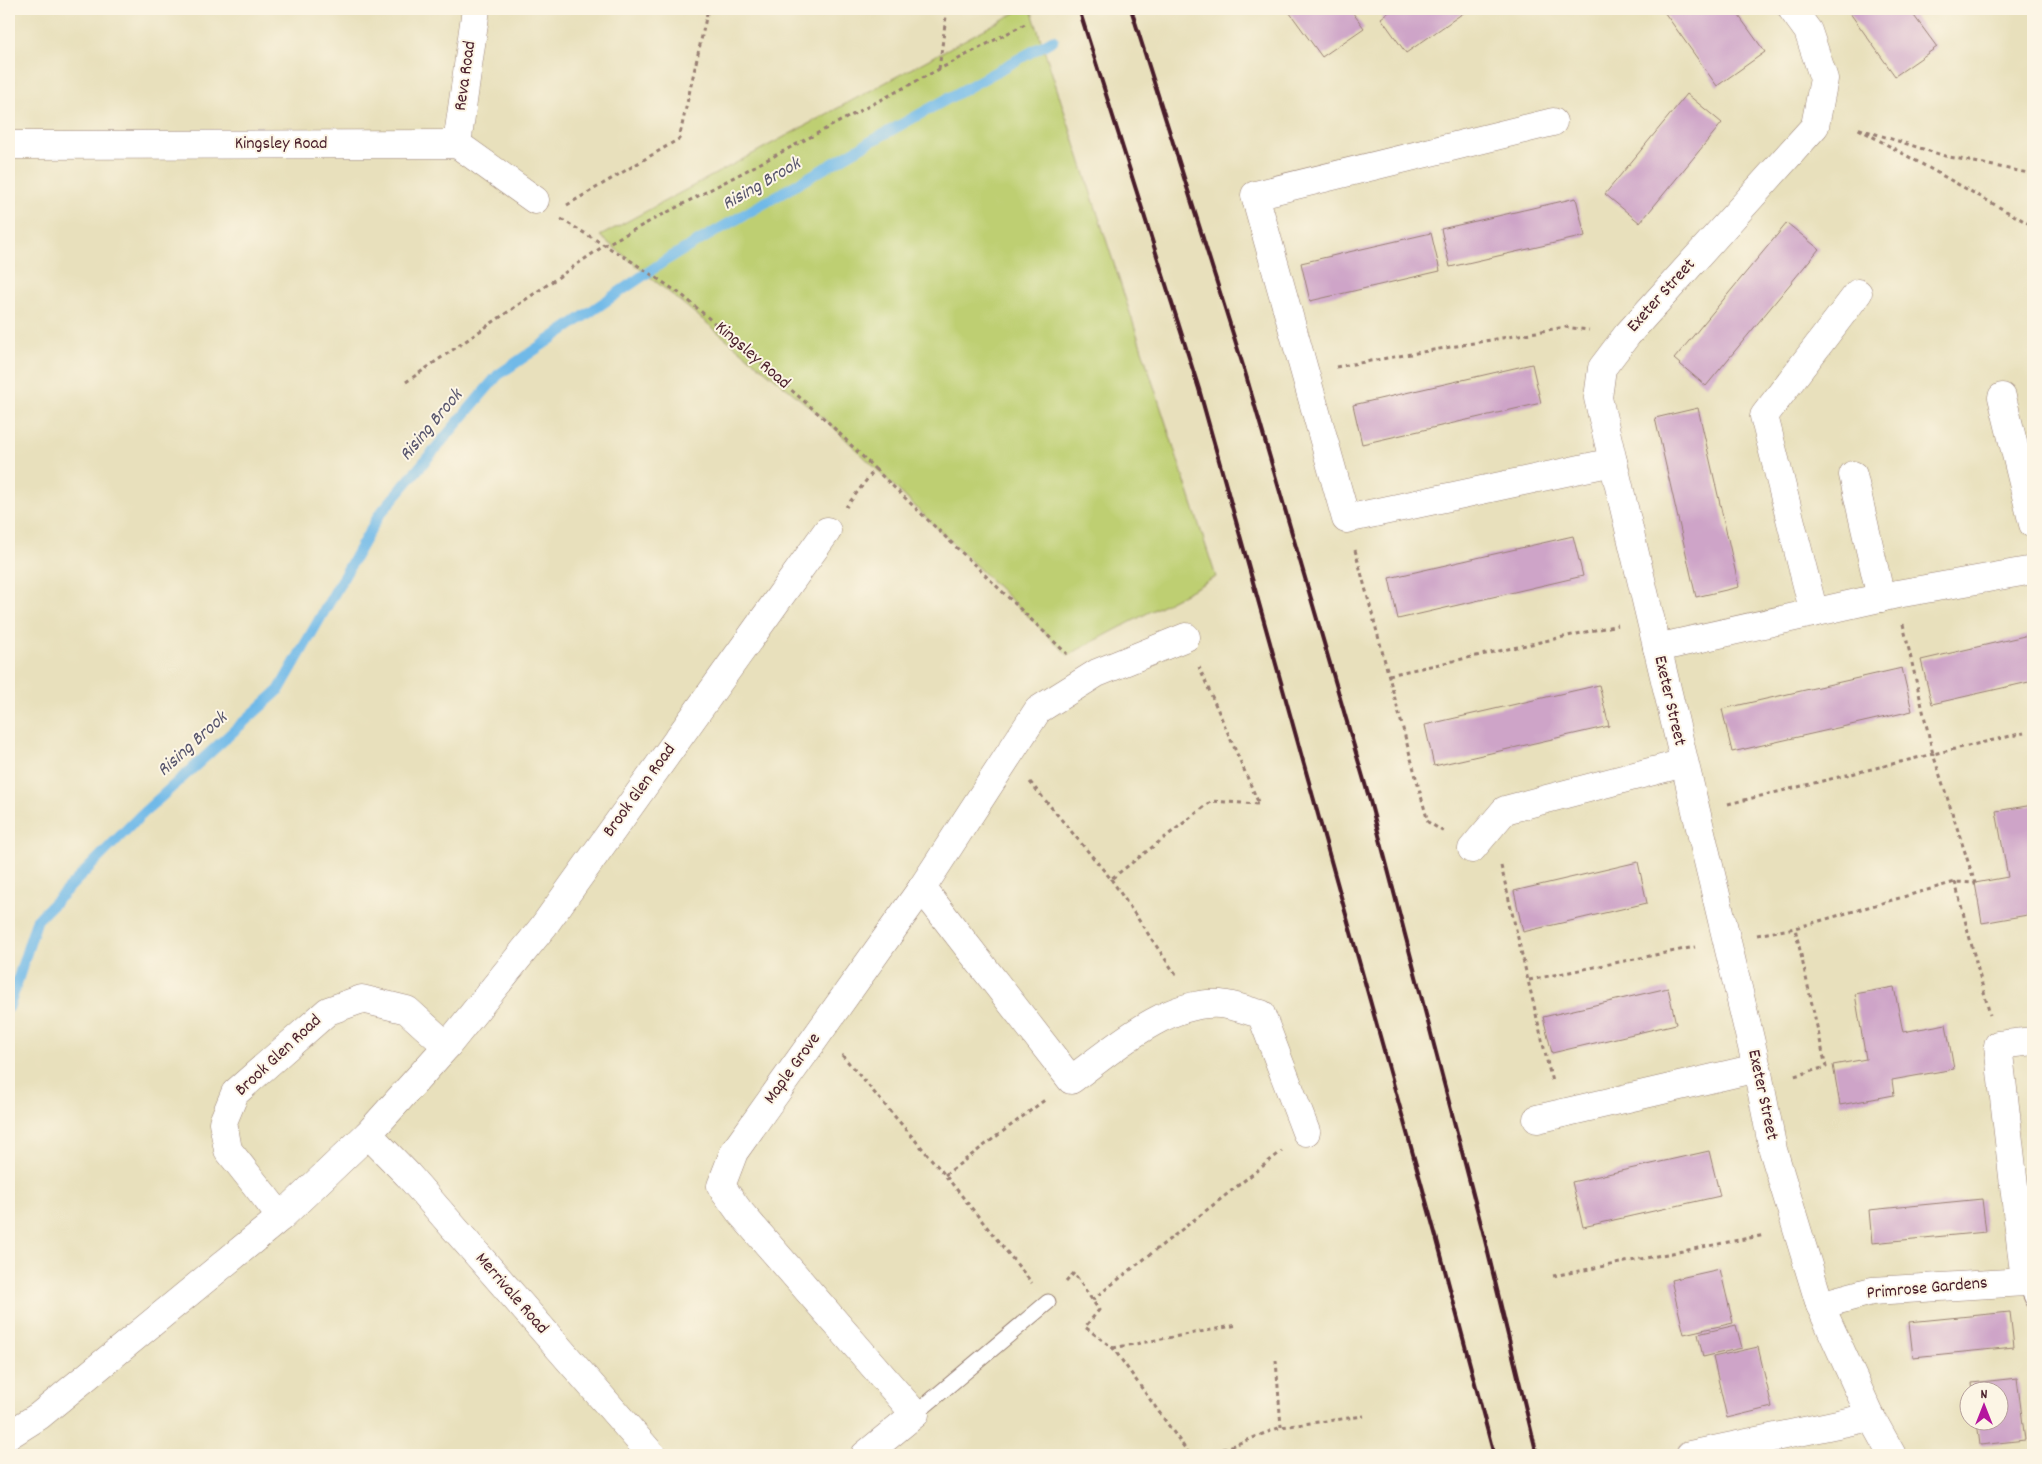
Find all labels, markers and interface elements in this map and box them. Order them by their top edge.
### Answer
street label: Reva Road [449,39,483,113]
street label: Kingsley Road [235,132,327,157]
water label: Rising Brook [718,151,808,218]
street label: Exeter Street [1622,253,1702,339]
street label: Kingsley Road [709,316,795,396]
water label: Rising Brook [394,383,472,468]
street label: Exeter Street [1646,653,1692,749]
water label: Rising Brook [152,705,236,784]
street label: Brook Glen Road [598,739,682,843]
street label: Brook Glen Road [230,1009,328,1103]
street label: Maple Grove [759,1028,827,1110]
street label: Exeter Street [1740,1047,1784,1143]
street label: Merrivale Road [468,1248,554,1340]
street label: Primrose Gardens [1865,1271,1989,1307]
north arrow [1960,1382,2010,1432]
text: N [1981,1385,1988,1405]

